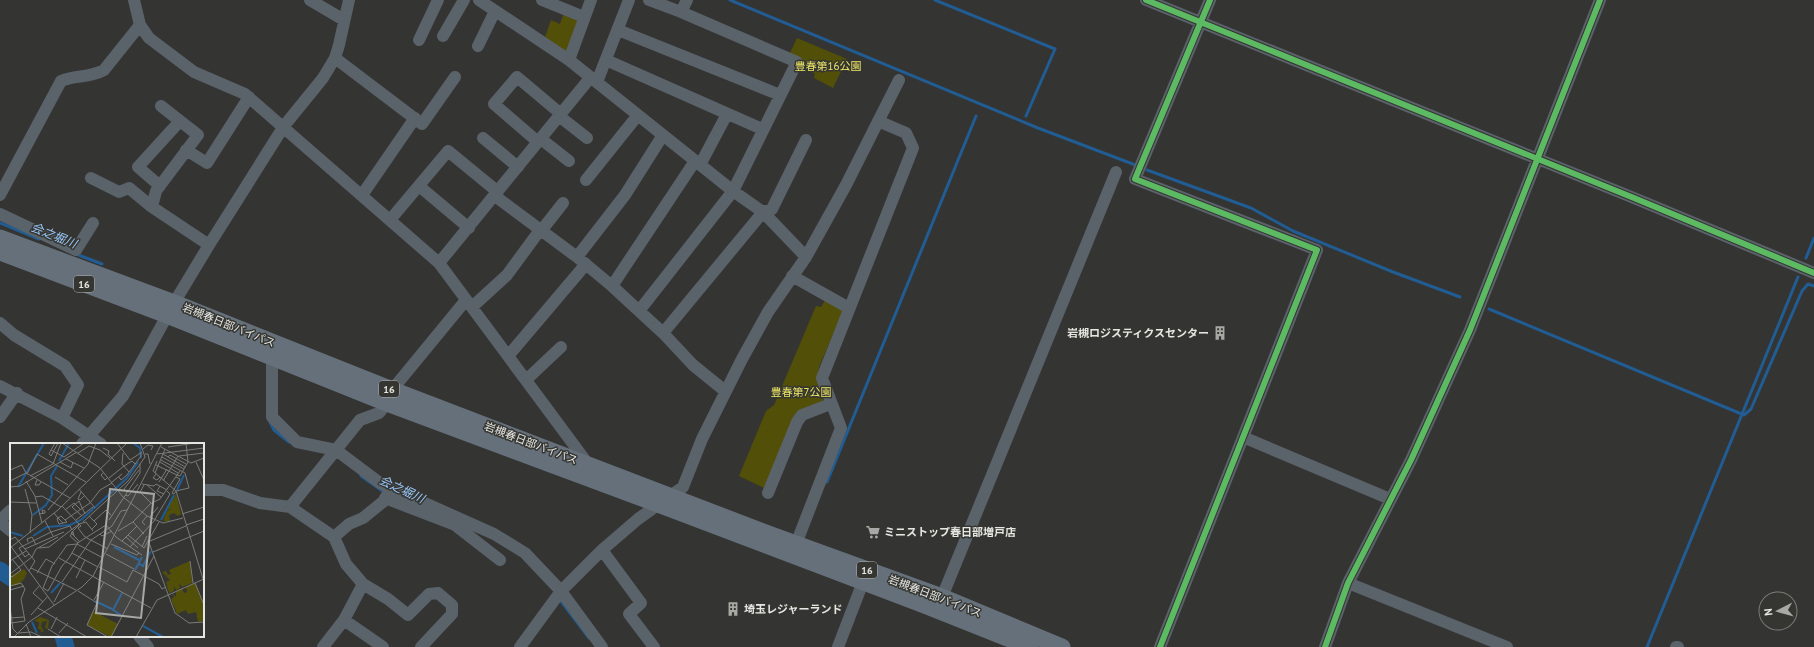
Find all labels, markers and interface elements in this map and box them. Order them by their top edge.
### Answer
park label: 豊春第16公園 [795,59,862,73]
water label: 会之堀川 [29,219,81,252]
road number: 16 [74,276,94,292]
street label: 岩槻春日部バイパス [181,300,277,350]
building icon: 岩槻ロジスティクスセンター [1212,325,1228,341]
place label: 岩槻ロジスティクスセンター [1067,326,1209,340]
road number: 16 [379,381,399,397]
park label: 豊春第7公園 [771,385,832,399]
street label: 岩槻春日部バイパス [482,419,580,467]
inset map [10,443,204,637]
water label: 会之堀川 [377,472,429,507]
supermarket icon: ミニストップ春日部増戸店 [865,524,881,540]
place label: ミニストップ春日部増戸店 [884,525,1016,539]
road number: 16 [857,562,877,578]
street label: 岩槻春日部バイパス [886,572,984,620]
north arrow [1758,591,1798,631]
building icon: 埼玉レジャーランド [725,601,741,617]
place label: 埼玉レジャーランド [744,602,842,616]
text: N [1761,608,1775,616]

